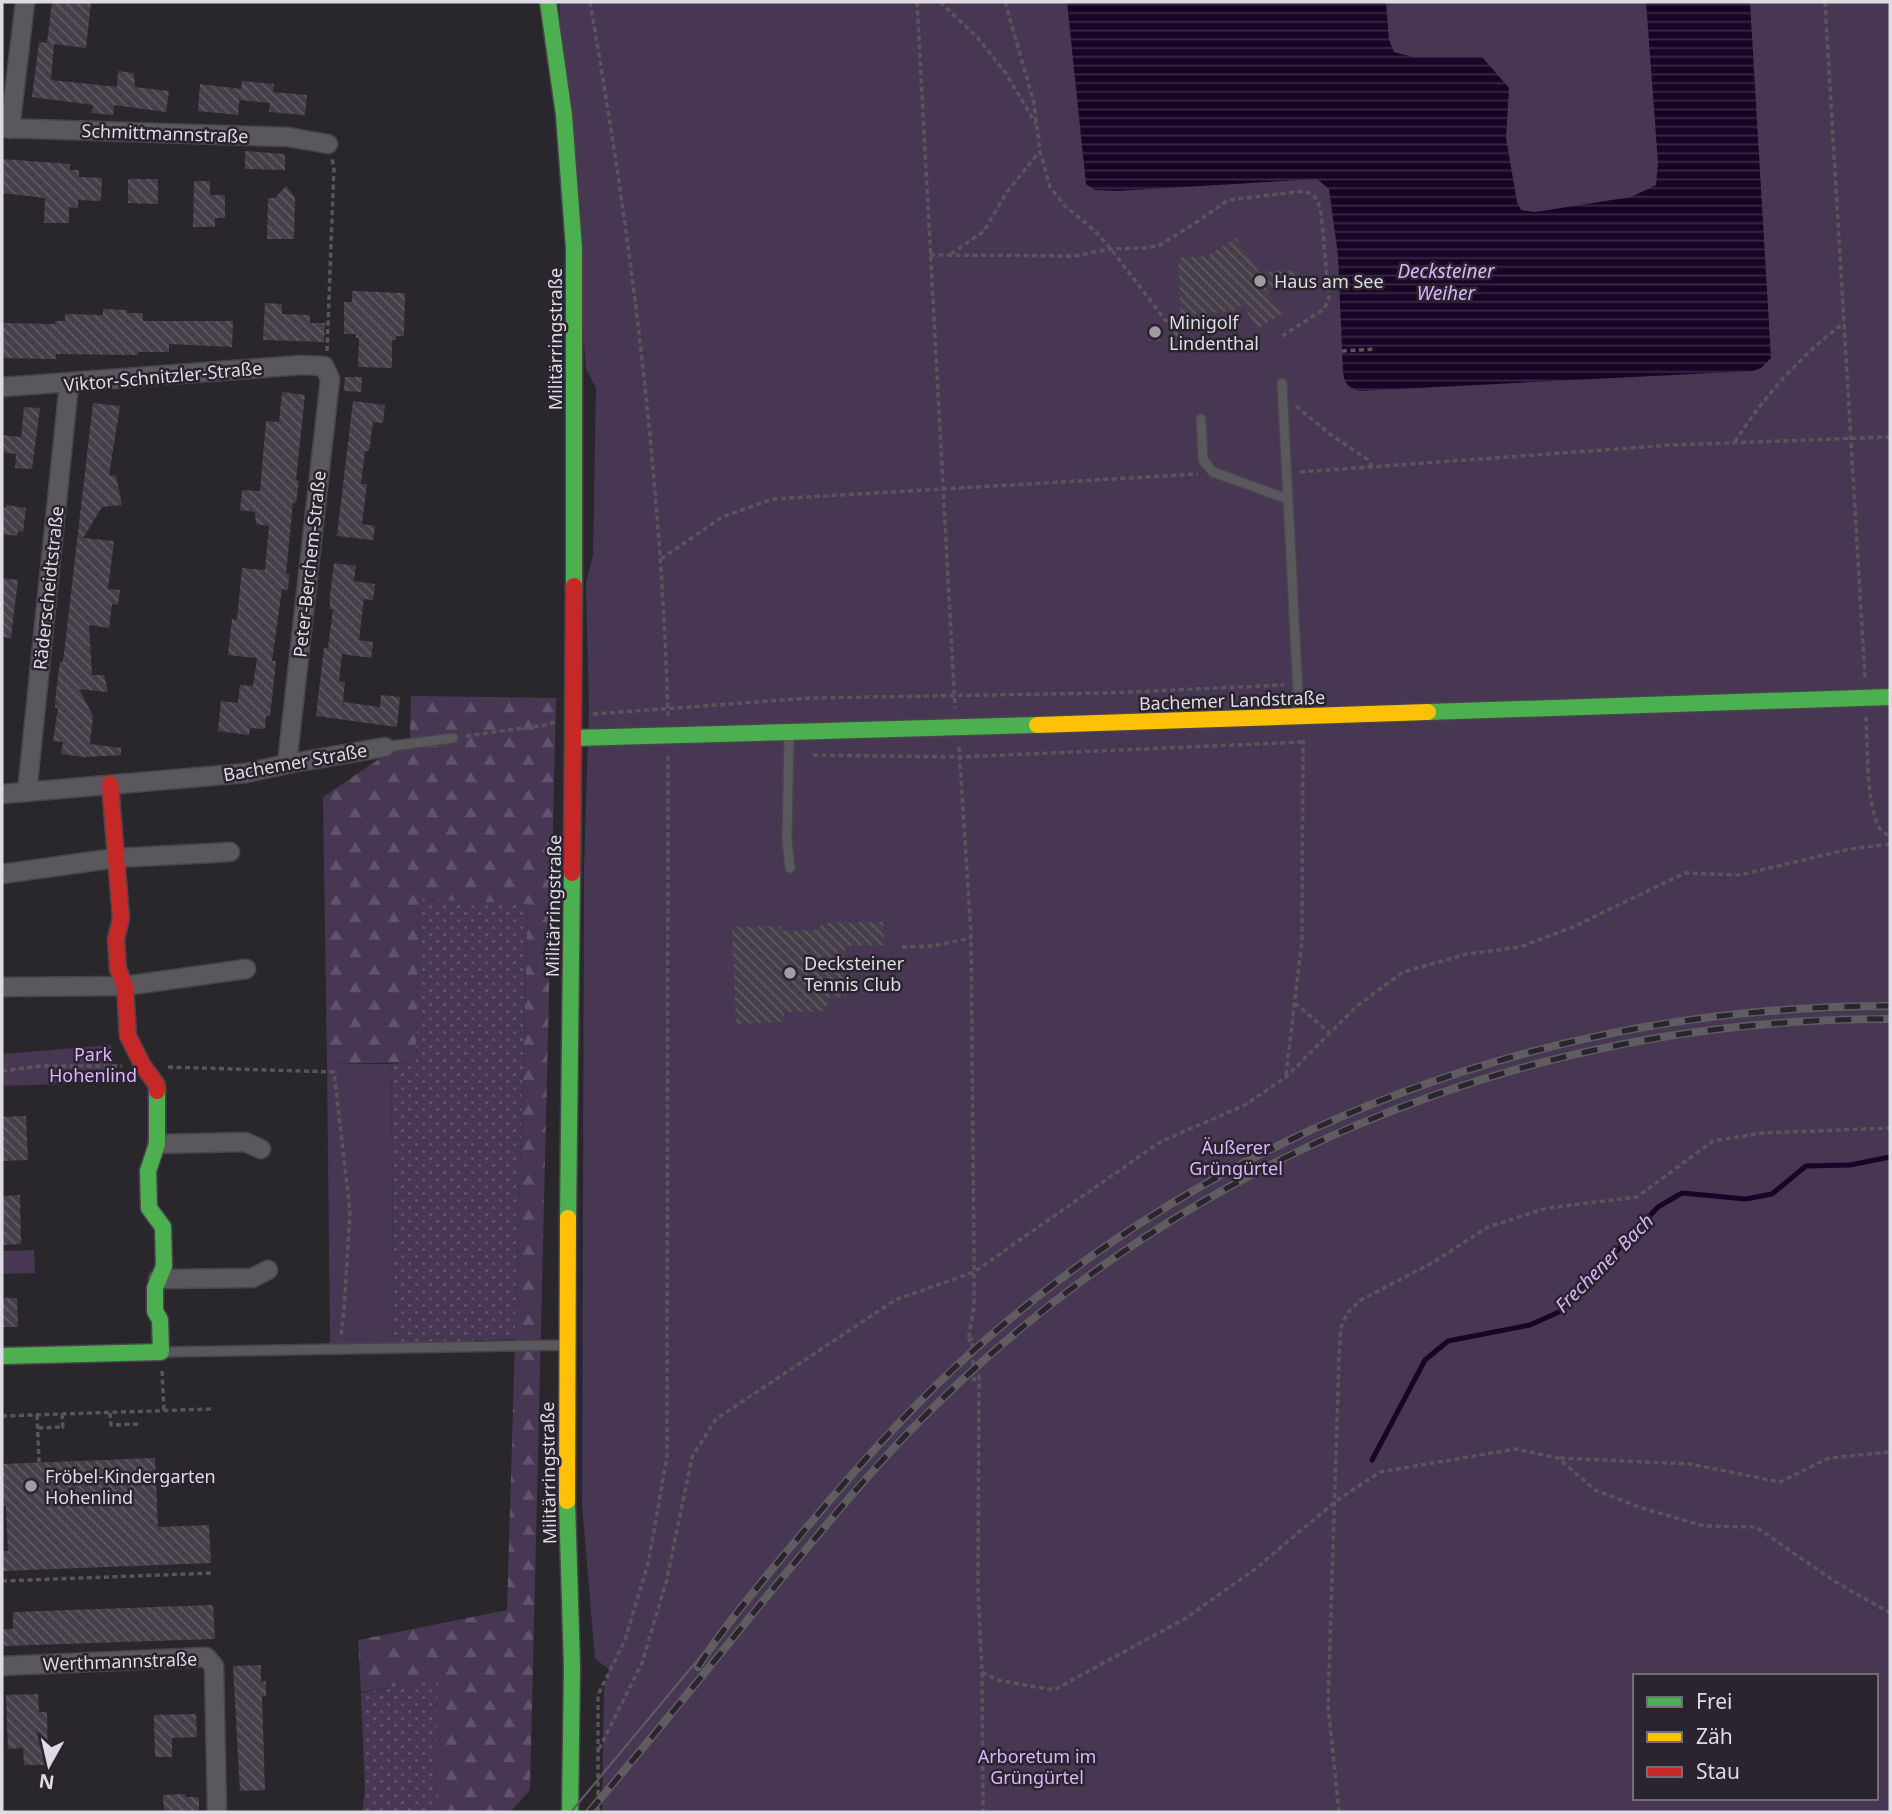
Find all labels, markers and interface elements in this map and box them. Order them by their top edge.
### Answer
street label: Schmittmannstraße [81,118,249,148]
water label: Decksteiner Weiher [1397,258,1496,306]
street label: Militärringstraße [543,268,567,410]
place label: Haus am See [1274,269,1384,293]
marker: Haus am See [1252,273,1268,289]
place label: Minigolf Lindenthal [1169,310,1259,355]
marker: Minigolf Lindenthal [1147,324,1163,340]
street label: Viktor-Schnitzler-Straße [63,355,263,397]
street label: Peter-Berchem-Straße [287,470,331,658]
street label: Räderscheidtstraße [27,505,69,671]
street label: Bachemer Landstraße [1138,685,1326,715]
street label: Bachemer Straße [221,738,369,786]
street label: Militärringstraße [540,835,566,977]
place label: Decksteiner Tennis Club [804,951,905,996]
marker: Decksteiner Tennis Club [782,965,798,981]
park label: Park Hohenlind [49,1042,137,1087]
park label: Äußerer Grüngürtel [1189,1135,1283,1180]
water label: Frechener Bach [1549,1208,1659,1318]
street label: Militärringstraße [535,1402,561,1544]
place label: Fröbel-Kindergarten Hohenlind [45,1464,216,1509]
marker: Fröbel-Kindergarten Hohenlind [23,1478,39,1494]
street label: Werthmannstraße [42,1646,198,1676]
legend [1633,1674,1878,1800]
text: Frei [1696,1687,1732,1715]
text: Zäh [1696,1722,1733,1750]
north arrow [14,1730,84,1800]
park label: Arboretum im Grüngürtel [978,1744,1096,1789]
text: Stau [1696,1757,1740,1785]
text: N [37,1768,56,1796]

